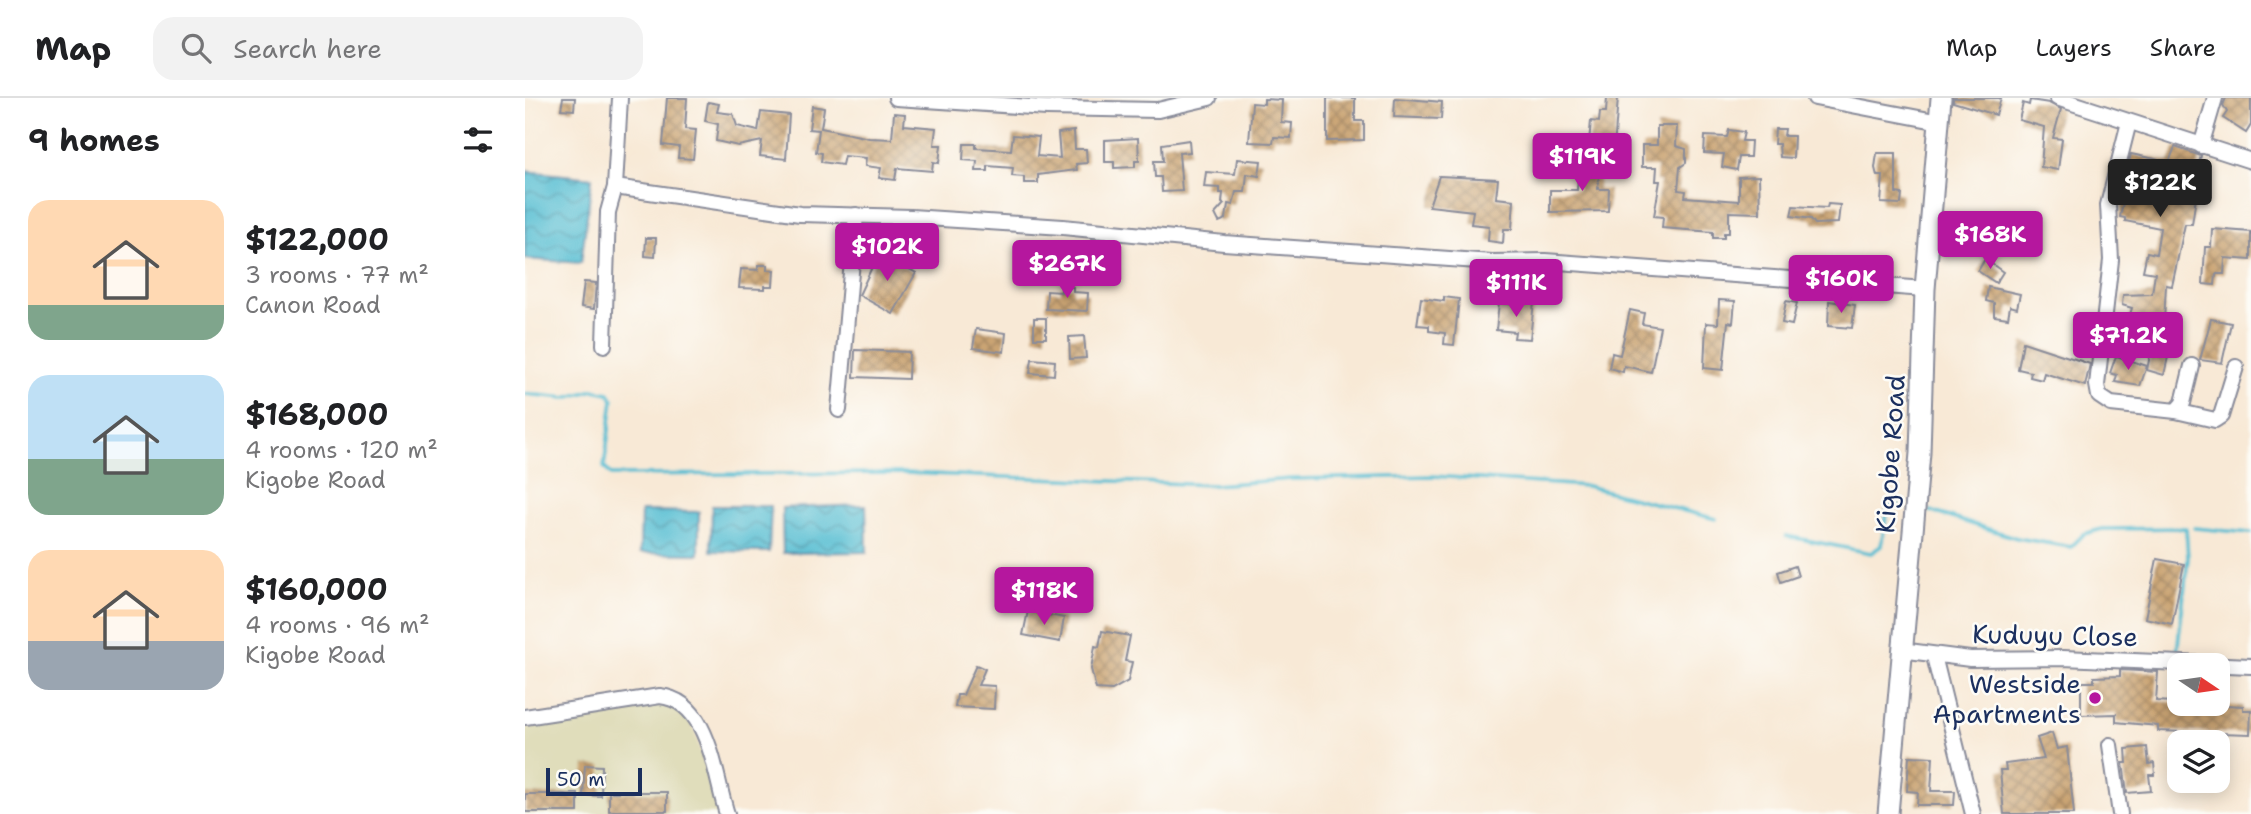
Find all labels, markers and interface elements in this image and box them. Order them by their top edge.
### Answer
search box [153,17,643,80]
text: Map [35,26,111,71]
icon: search [177,29,215,67]
text: Search here [233,31,382,66]
text: Map [1946,32,1997,64]
text: Layers [2035,32,2112,64]
text: Share [2150,32,2216,64]
text: 9 homes [28,120,160,161]
icon: filters [459,121,497,159]
pin: $119K [1533,134,1631,193]
text: $119K [1549,141,1615,171]
pin: $122K [2111,159,2209,219]
text: $122K [2124,167,2196,197]
pin: $168K [1941,212,2039,271]
text: $122,000 [245,219,389,260]
text: $168K [1954,219,2026,249]
pin: $102K [838,223,936,283]
icon: home [84,228,168,312]
text: $102K [851,231,923,261]
pin: $267K [1018,240,1116,300]
text: $267K [1028,248,1106,278]
pin: $160K [1792,256,1890,315]
text: 3 rooms · 77 m² [245,260,429,290]
pin: $111K [1467,260,1565,319]
text: $160K [1805,263,1877,293]
text: $111K [1486,267,1546,297]
text: Canon Road [245,290,381,320]
pin: $71.2K [2071,313,2185,372]
text: $71.2K [2089,320,2167,350]
street label: Kigobe Road [1867,373,1913,535]
text: $168,000 [245,394,389,435]
icon: home [84,403,168,487]
text: 4 rooms · 120 m² [245,435,438,465]
text: Kigobe Road [245,465,386,495]
pin: $118K [995,568,1093,627]
text: $160,000 [245,569,388,610]
text: $118K [1010,575,1078,605]
icon: home [84,578,168,662]
text: 4 rooms · 96 m² [245,610,430,640]
street label: Kuduyu Close [1972,616,2138,654]
text: Kigobe Road [245,640,386,670]
north arrow [2167,653,2229,716]
map controls [2167,653,2230,793]
place label: Westside Apartments [1933,666,2081,731]
marker: Westside Apartments [2087,690,2103,706]
button: layers [2167,730,2230,793]
scale bar [546,765,642,797]
text: 50 m [557,767,605,792]

